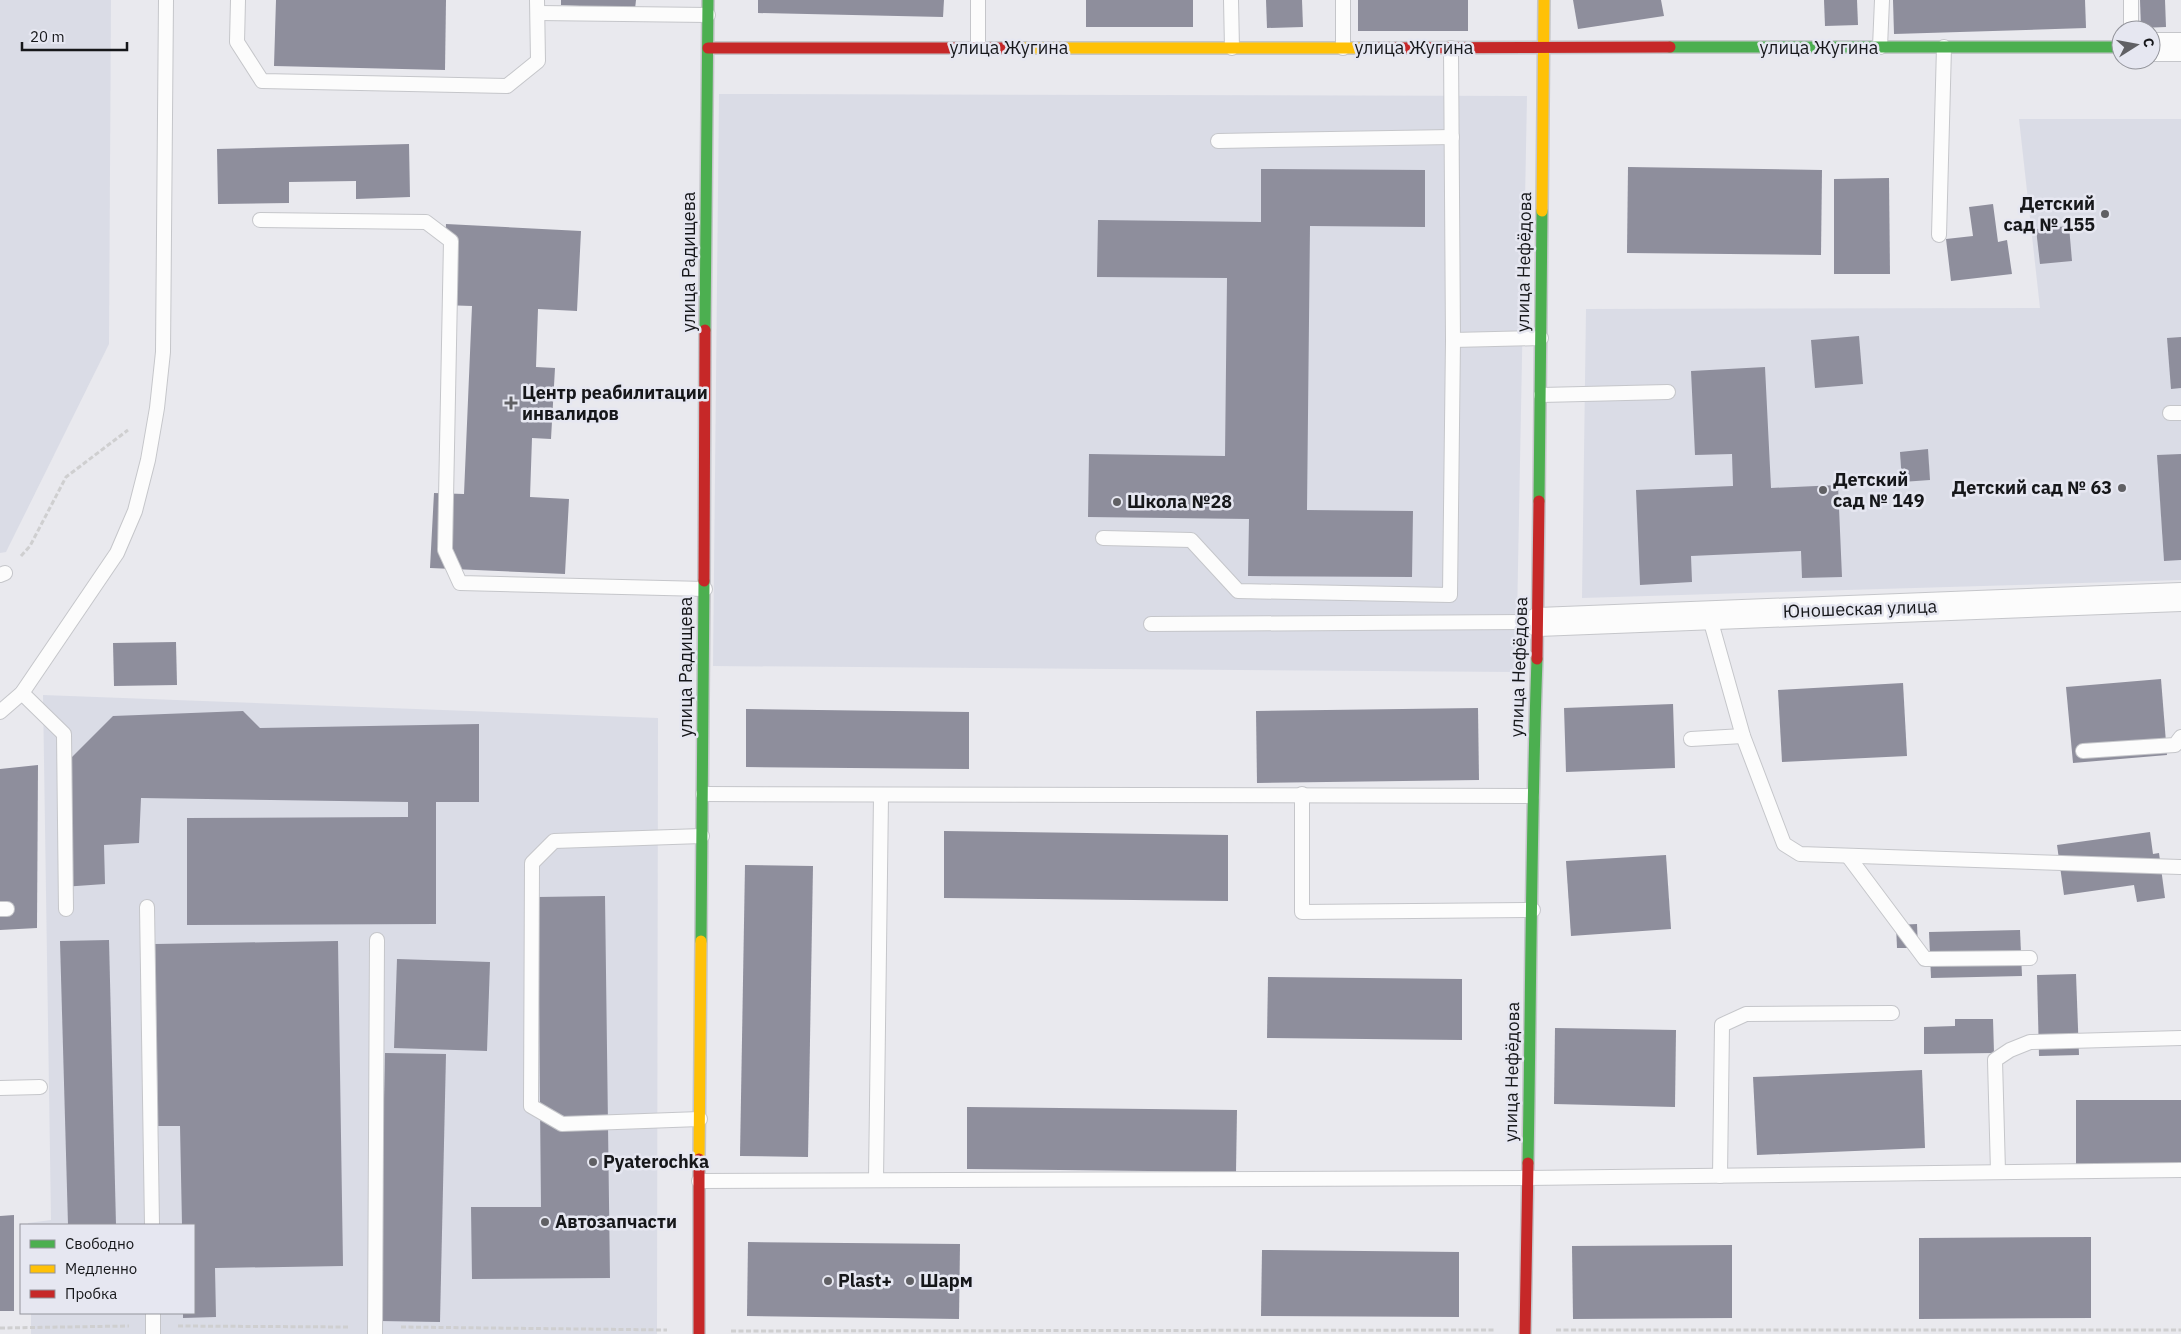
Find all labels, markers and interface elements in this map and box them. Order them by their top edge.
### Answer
scale bar [22,20,128,52]
north arrow [2111,20,2161,70]
text: 20 m [30,27,65,46]
street label: улица Жугина [950,36,1069,59]
street label: улица Жугина [1355,36,1474,59]
street label: улица Жугина [1760,36,1879,59]
text: С [2139,36,2158,49]
street label: улица Радищева [677,191,700,332]
street label: улица Нефёдова [1511,191,1536,332]
place label: Детский сад № 155 [2004,192,2095,236]
marker: Детский сад № 155 [2099,208,2111,220]
place label: Центр реабилитации инвалидов [522,381,708,425]
marker: Центр реабилитации инвалидов [504,396,518,410]
place label: Детский сад № 149 [1833,468,1925,512]
place label: Детский сад № 63 [1952,476,2112,499]
marker: Детский сад № 63 [2116,482,2128,494]
marker: Детский сад № 149 [1817,484,1829,496]
place label: Школа №28 [1127,490,1232,513]
marker: Школа №28 [1111,496,1123,508]
street label: Юношеская улица [1782,594,1938,623]
street label: улица Радищева [674,596,697,737]
street label: улица Нефёдова [1505,596,1532,738]
street label: улица Нефёдова [1499,1001,1524,1142]
place label: Pyaterochka [603,1150,709,1173]
marker: Pyaterochka [587,1156,599,1168]
place label: Автозапчасти [555,1210,677,1233]
marker: Автозапчасти [539,1216,551,1228]
legend [20,1224,195,1314]
text: Свободно [65,1234,134,1253]
text: Медленно [65,1259,137,1278]
place label: Plast+ [838,1269,892,1292]
place label: Шарм [920,1269,973,1292]
marker: Plast+ [822,1275,834,1287]
marker: Шарм [904,1275,916,1287]
text: Пробка [65,1284,117,1303]

